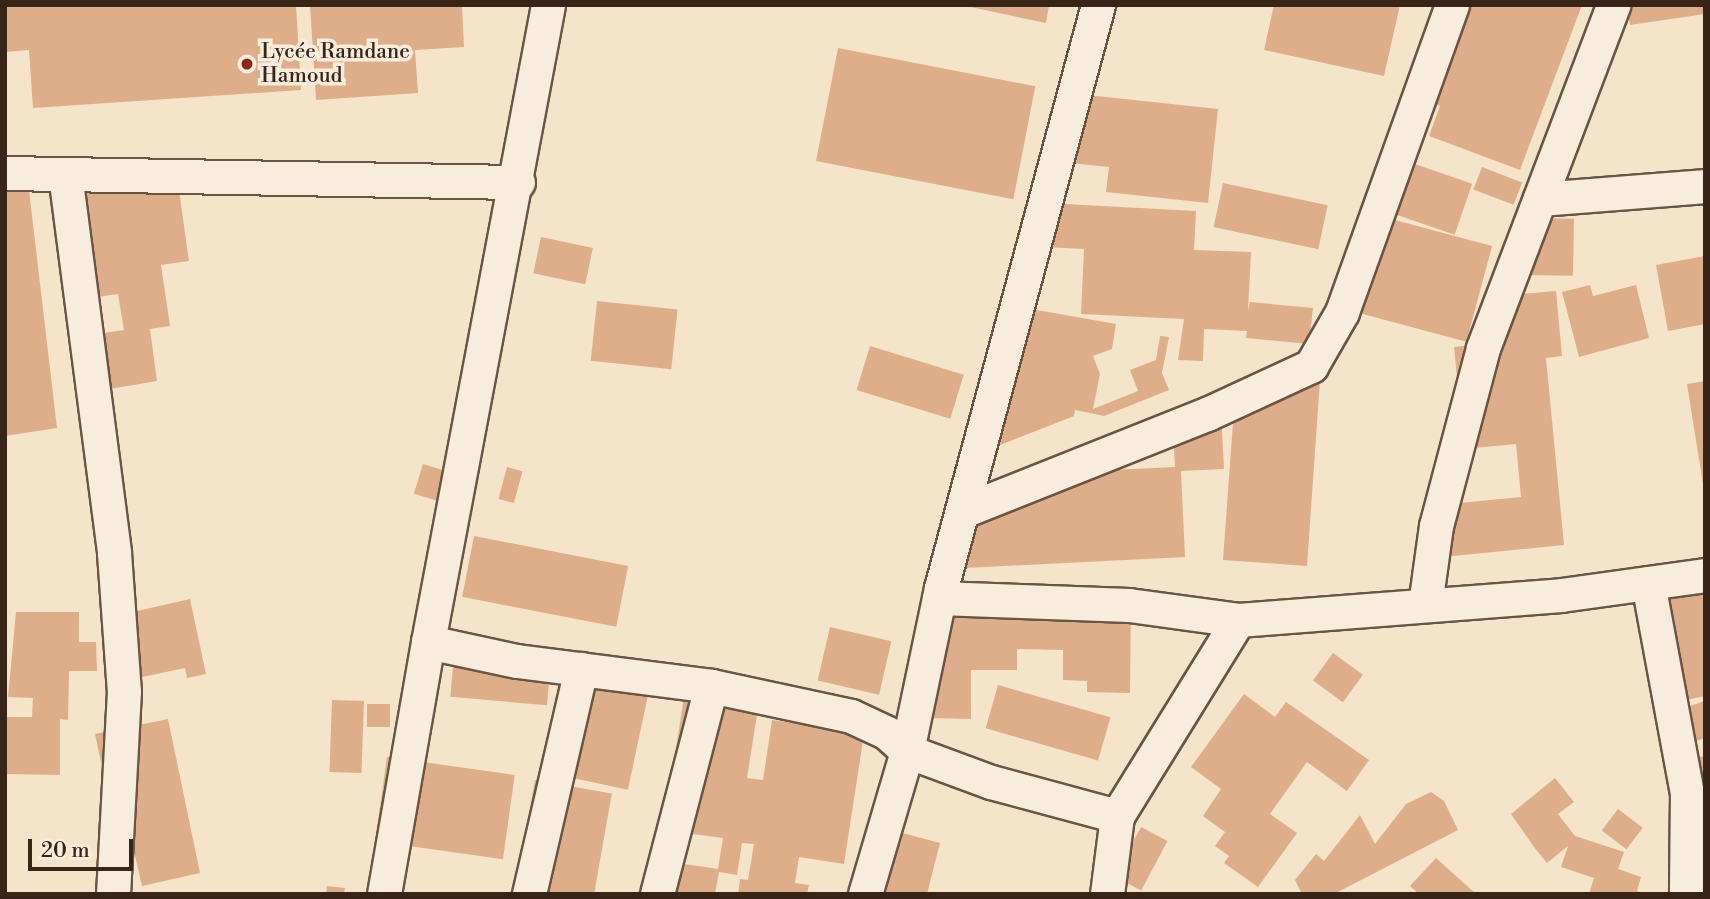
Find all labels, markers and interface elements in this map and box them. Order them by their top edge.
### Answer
place label: Lycée Ramdane Hamoud [261,39,410,89]
marker: Lycée Ramdane Hamoud [239,56,255,72]
scale bar [32,825,136,869]
text: 20 m [41,838,90,864]

